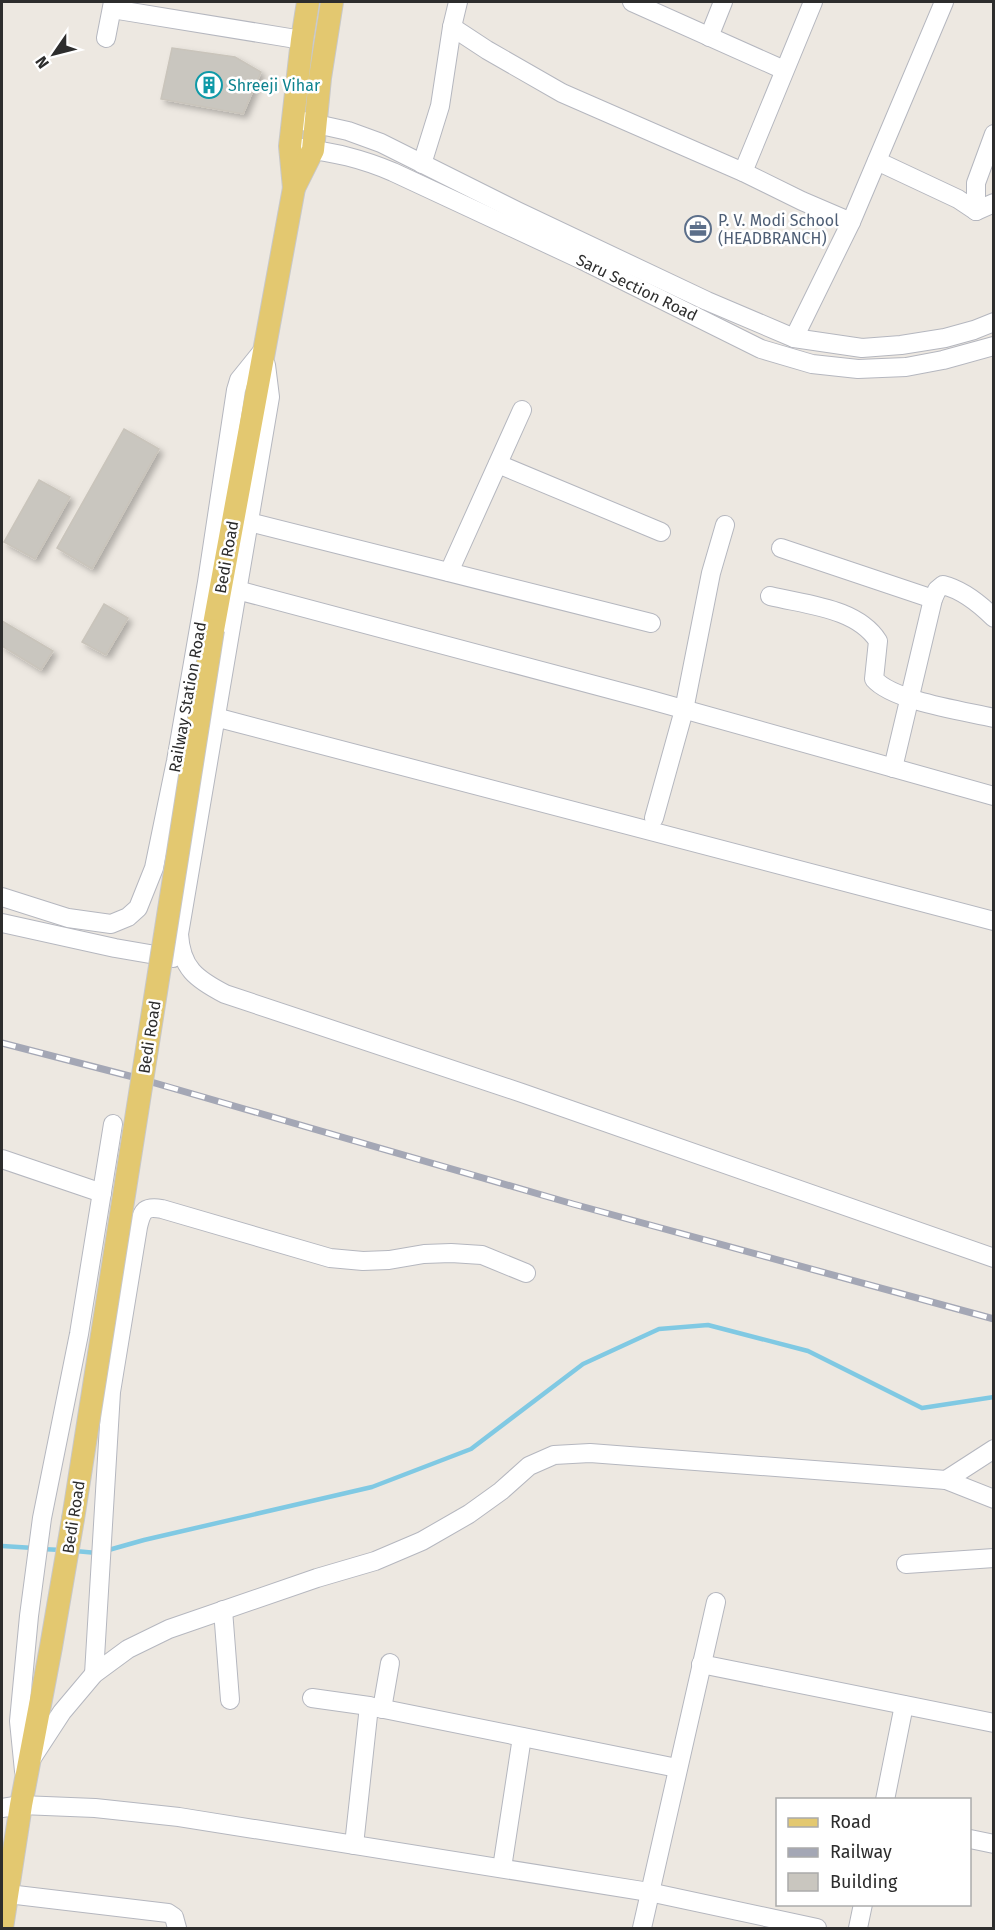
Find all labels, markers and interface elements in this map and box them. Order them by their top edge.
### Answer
north arrow [24,24,84,84]
text: N [31,53,53,72]
building icon: Shreeji Vihar [194,70,224,100]
place label: Shreeji Vihar [228,76,321,95]
place label: P. V. Modi School (HEADBRANCH) [718,211,839,248]
office icon: P. V. Modi School (HEADBRANCH) [683,214,713,244]
street label: Saru Section Road [573,250,700,325]
street label: Bedi Road [211,519,242,595]
street label: Railway Station Road [165,620,210,774]
street label: Bedi Road [134,999,165,1075]
street label: Bedi Road [58,1479,89,1555]
legend [776,1798,971,1906]
text: Road [830,1811,872,1833]
text: Railway [830,1841,892,1863]
text: Building [830,1871,898,1893]

